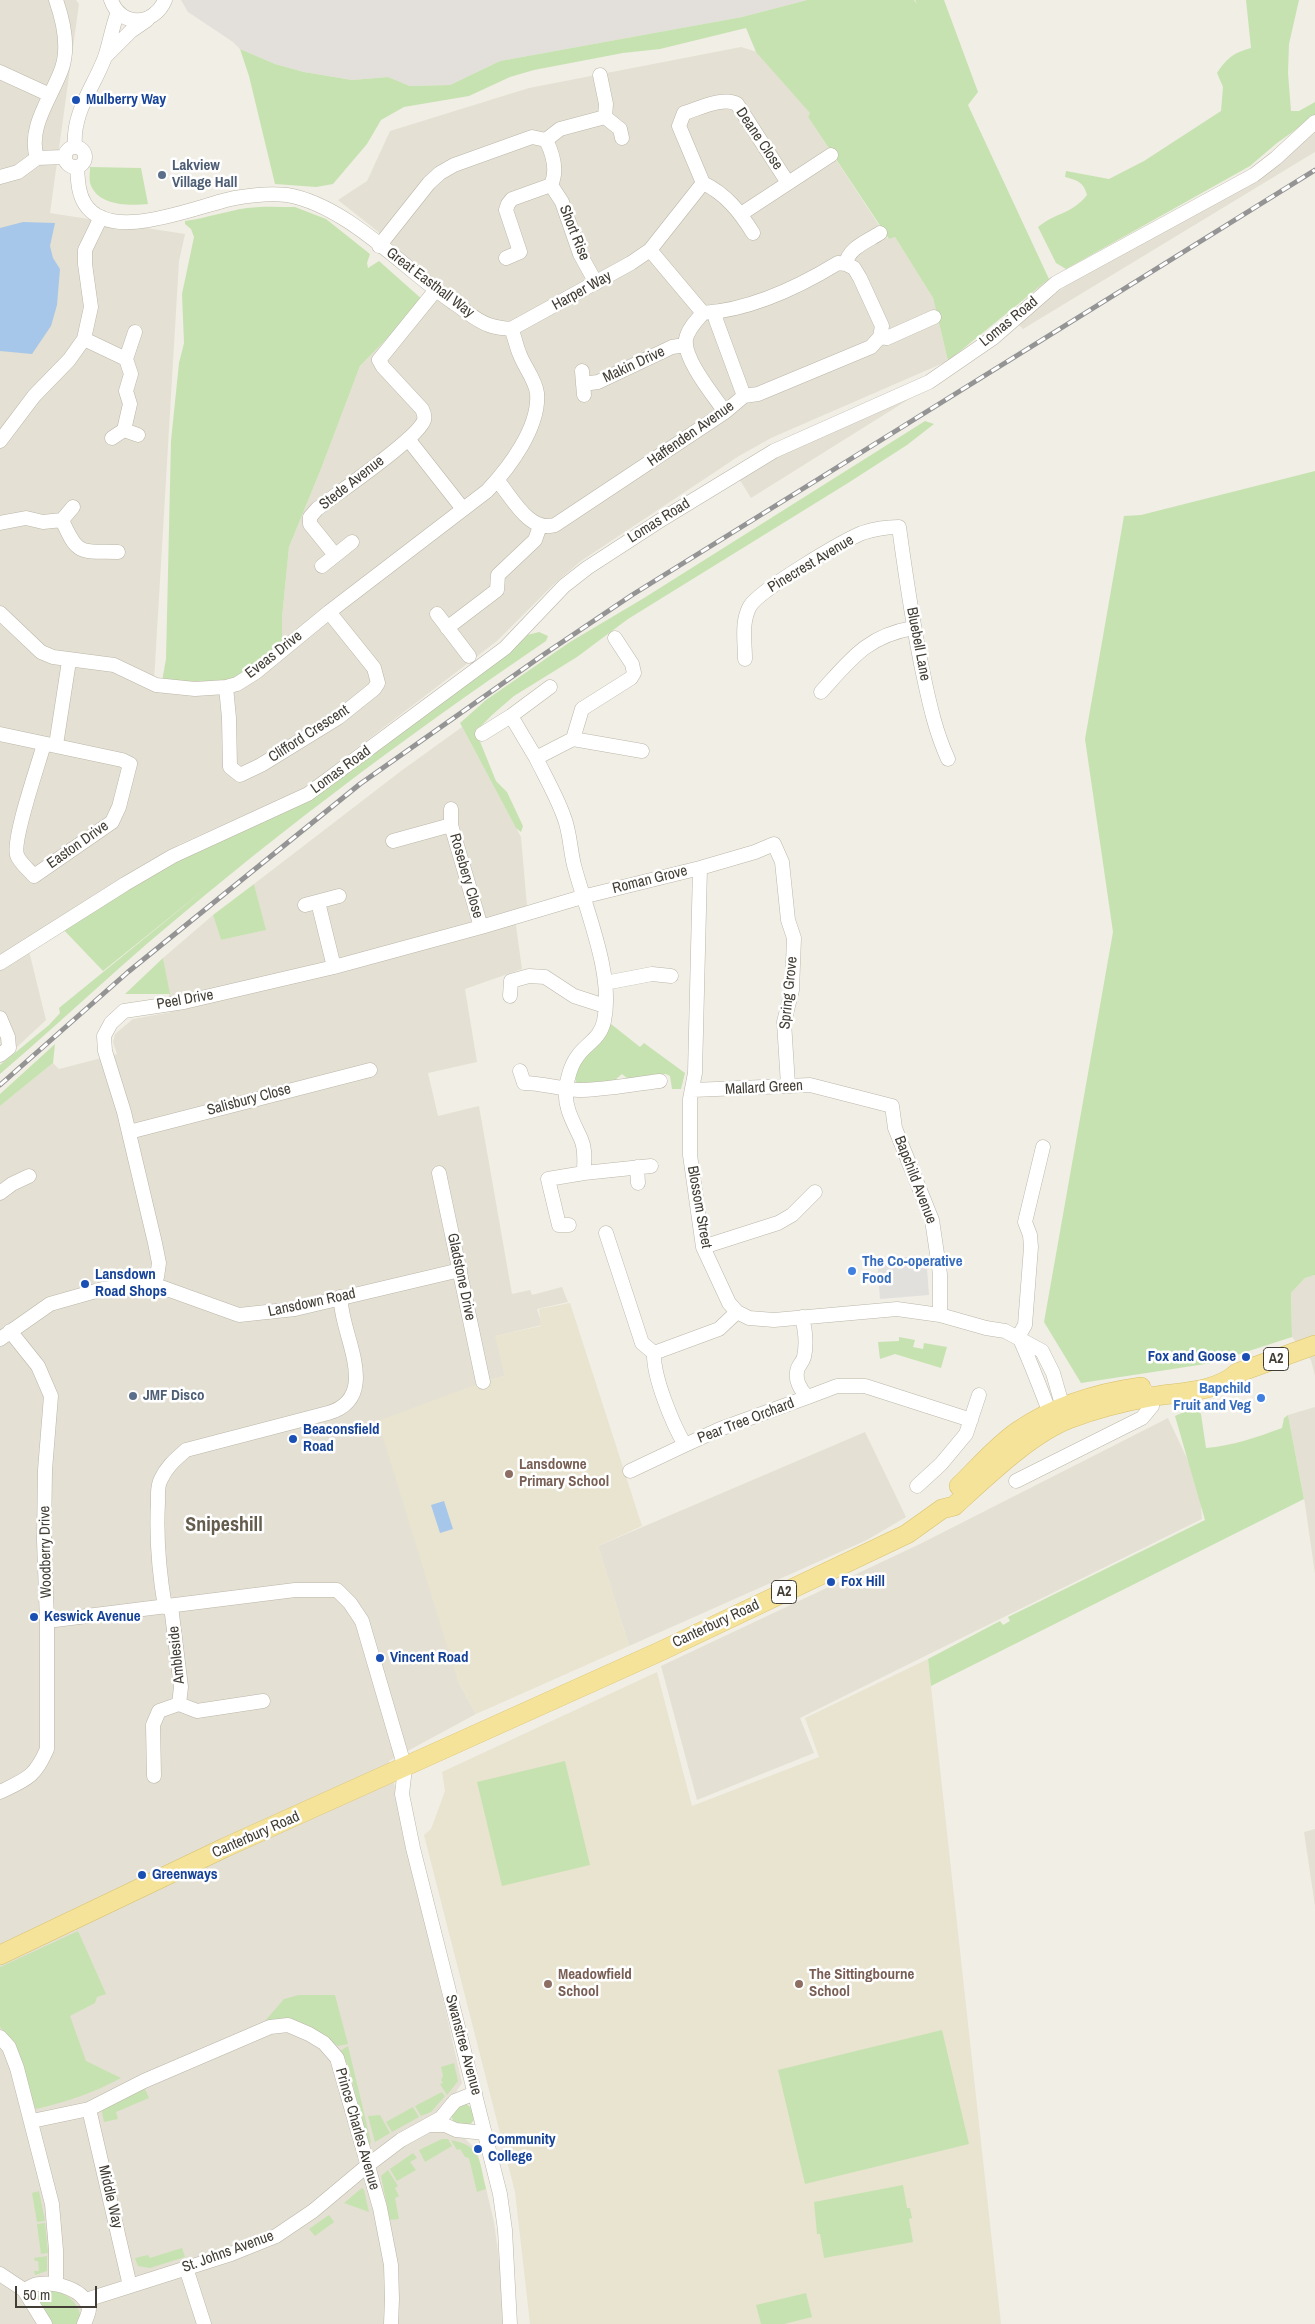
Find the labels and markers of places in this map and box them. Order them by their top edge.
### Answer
place label: Mulberry Way [86,91,166,109]
marker: Mulberry Way [70,94,82,106]
place label: Lakview Village Hall [172,157,237,192]
marker: Lakview Village Hall [156,169,168,181]
place label: The Co-operative Food [862,1253,962,1288]
marker: The Co-operative Food [846,1265,858,1277]
place label: Lansdown Road Shops [95,1266,167,1301]
marker: Lansdown Road Shops [79,1278,91,1290]
place label: Fox and Goose [1148,1348,1236,1366]
marker: Fox and Goose [1240,1351,1252,1363]
place label: Bapchild Fruit and Veg [1173,1380,1251,1415]
place label: JMF Disco [143,1387,205,1405]
marker: JMF Disco [127,1390,139,1402]
marker: Bapchild Fruit and Veg [1255,1392,1267,1404]
place label: Beaconsfield Road [303,1421,380,1456]
marker: Beaconsfield Road [287,1433,299,1445]
place label: Lansdowne Primary School [519,1456,609,1491]
marker: Lansdowne Primary School [503,1468,515,1480]
place label: Fox Hill [841,1573,885,1591]
marker: Fox Hill [825,1576,837,1588]
place label: Keswick Avenue [44,1608,141,1626]
marker: Keswick Avenue [28,1611,40,1623]
place label: Vincent Road [390,1649,468,1667]
marker: Vincent Road [374,1652,386,1664]
place label: Greenways [152,1866,218,1884]
marker: Greenways [136,1869,148,1881]
place label: Meadowfield School [558,1966,632,2001]
place label: The Sittingbourne School [809,1966,914,2001]
marker: Meadowfield School [542,1978,554,1990]
marker: The Sittingbourne School [793,1978,805,1990]
place label: Community College [488,2131,556,2166]
marker: Community College [472,2143,484,2155]

